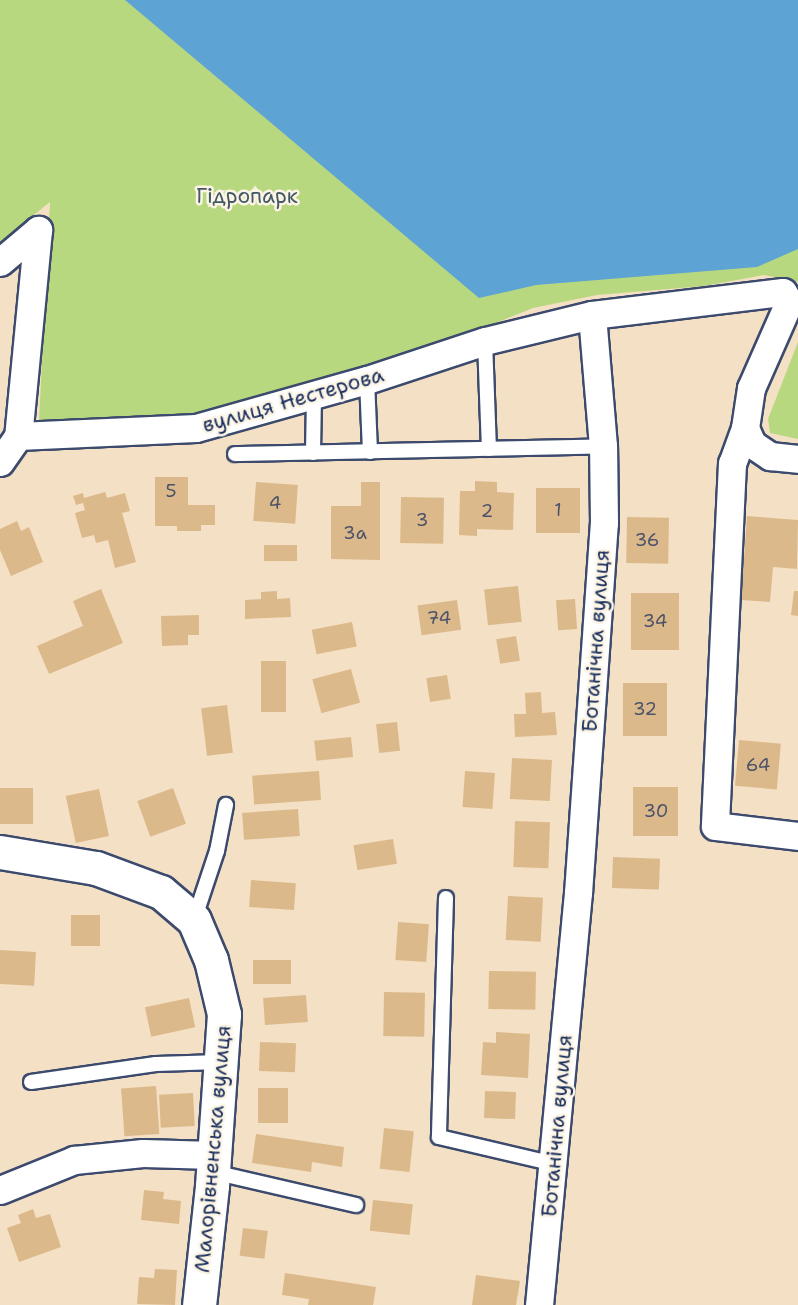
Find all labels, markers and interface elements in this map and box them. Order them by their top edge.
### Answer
park label: Гідропарк [196,183,298,209]
street label: вулиця Нестерова [199,362,387,438]
house number: 5 [165,480,177,502]
house number: 4 [269,492,281,514]
house number: 1 [554,499,562,521]
house number: 2 [481,500,493,522]
house number: 3 [416,509,428,531]
house number: 3а [343,522,367,544]
house number: 36 [635,529,659,551]
street label: Ботанічна вулиця [577,549,615,733]
house number: 74 [427,607,451,629]
house number: 34 [643,610,667,632]
house number: 32 [633,698,657,720]
house number: 64 [746,754,770,776]
house number: 30 [644,800,668,822]
street label: Малорівненська вулиця [190,1024,236,1274]
street label: Ботанічна вулиця [536,1034,578,1218]

